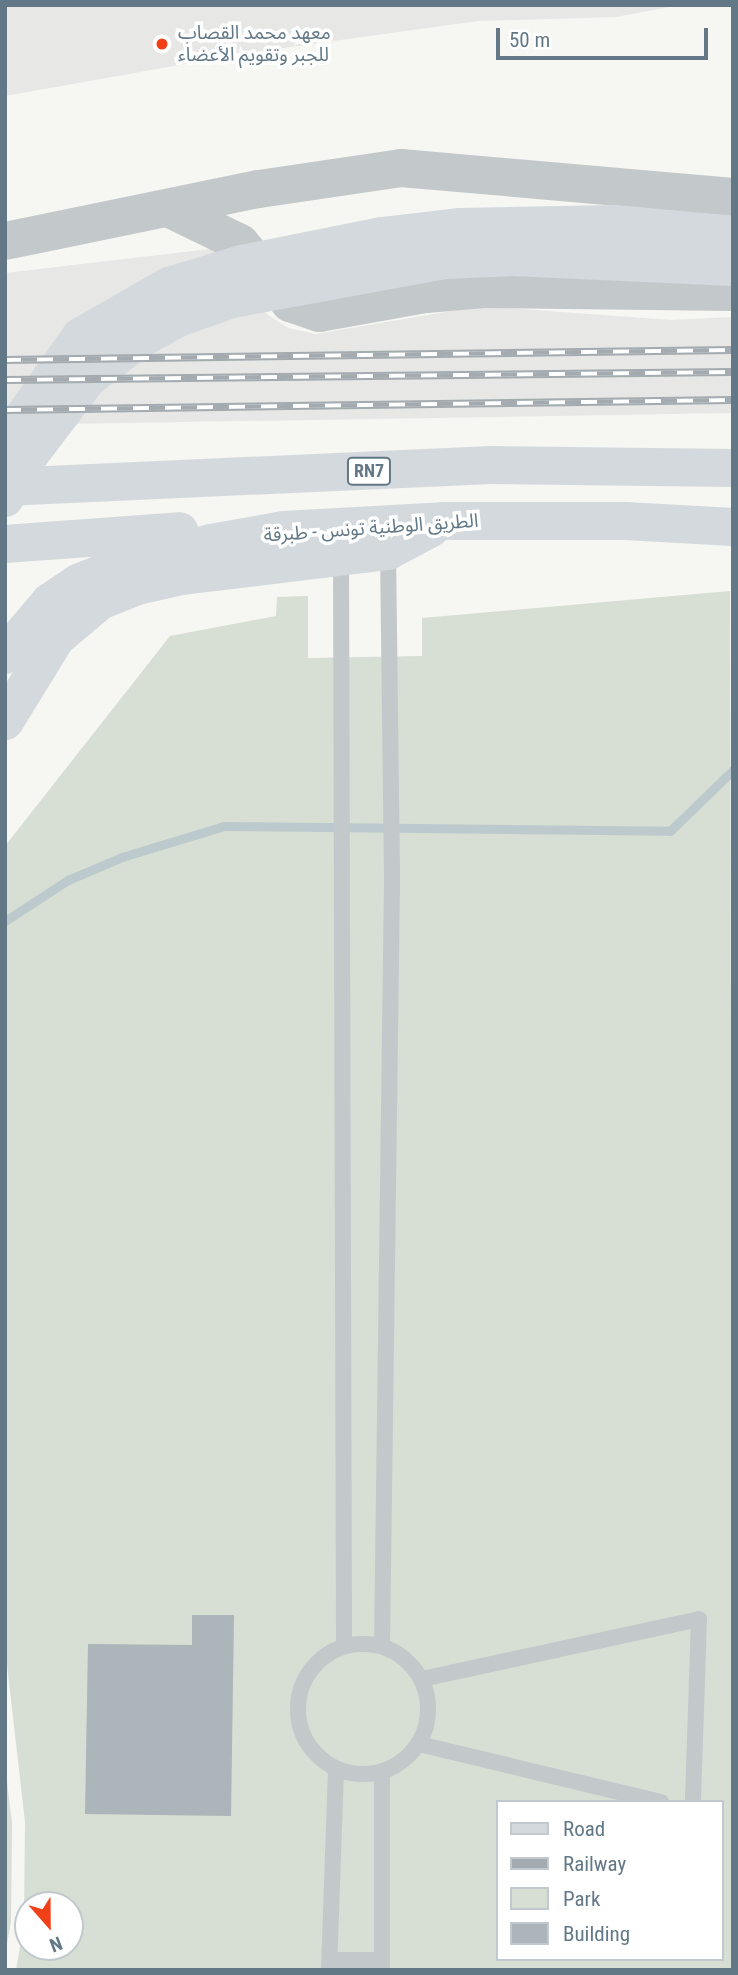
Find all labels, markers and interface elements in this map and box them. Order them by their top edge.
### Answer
scale bar [500,14,712,58]
place label: معهد محمد القصاب للجبر وتقويم الأعضاء [178,22,331,66]
text: 50 m [509,28,550,52]
marker: معهد محمد القصاب للجبر وتقويم الأعضاء [152,34,172,54]
road number: RN7 [346,457,392,486]
street label: الطريق الوطنية تونس - طبرقة [263,509,479,547]
legend [496,1800,724,1961]
text: Road [563,1817,605,1841]
text: Railway [563,1852,626,1876]
text: Park [563,1887,600,1911]
north arrow [14,1891,84,1961]
text: Building [563,1922,630,1946]
text: N [46,1931,66,1957]

